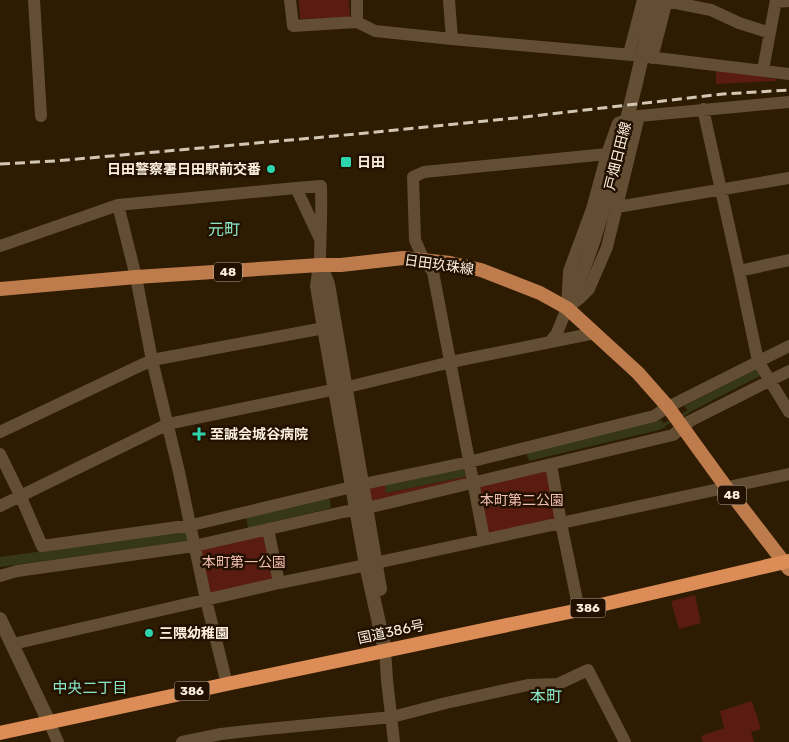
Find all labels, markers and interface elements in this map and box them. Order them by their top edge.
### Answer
street label: 戸畑日田線 [601,120,635,192]
place label: 日田 [357,154,385,171]
marker: 日田 [339,155,353,169]
place label: 日田警察署日田駅前交番 [107,161,261,178]
marker: 日田警察署日田駅前交番 [265,163,277,175]
district label: 元町 [208,220,240,239]
street label: 日田玖珠線 [403,252,475,278]
road number: 48 [214,262,242,282]
place label: 至誠会城谷病院 [210,426,308,443]
marker: 至誠会城谷病院 [192,427,206,441]
road number: 48 [718,486,746,504]
park label: 本町第二公園 [480,492,564,509]
park label: 本町第一公園 [202,554,286,571]
road number: 386 [570,598,606,618]
street label: 国道386号 [356,617,426,647]
place label: 三隈幼稚園 [159,625,229,642]
marker: 三隈幼稚園 [143,627,155,639]
district label: 中央二丁目 [52,679,128,697]
road number: 386 [174,681,210,700]
district label: 本町 [530,687,562,706]

